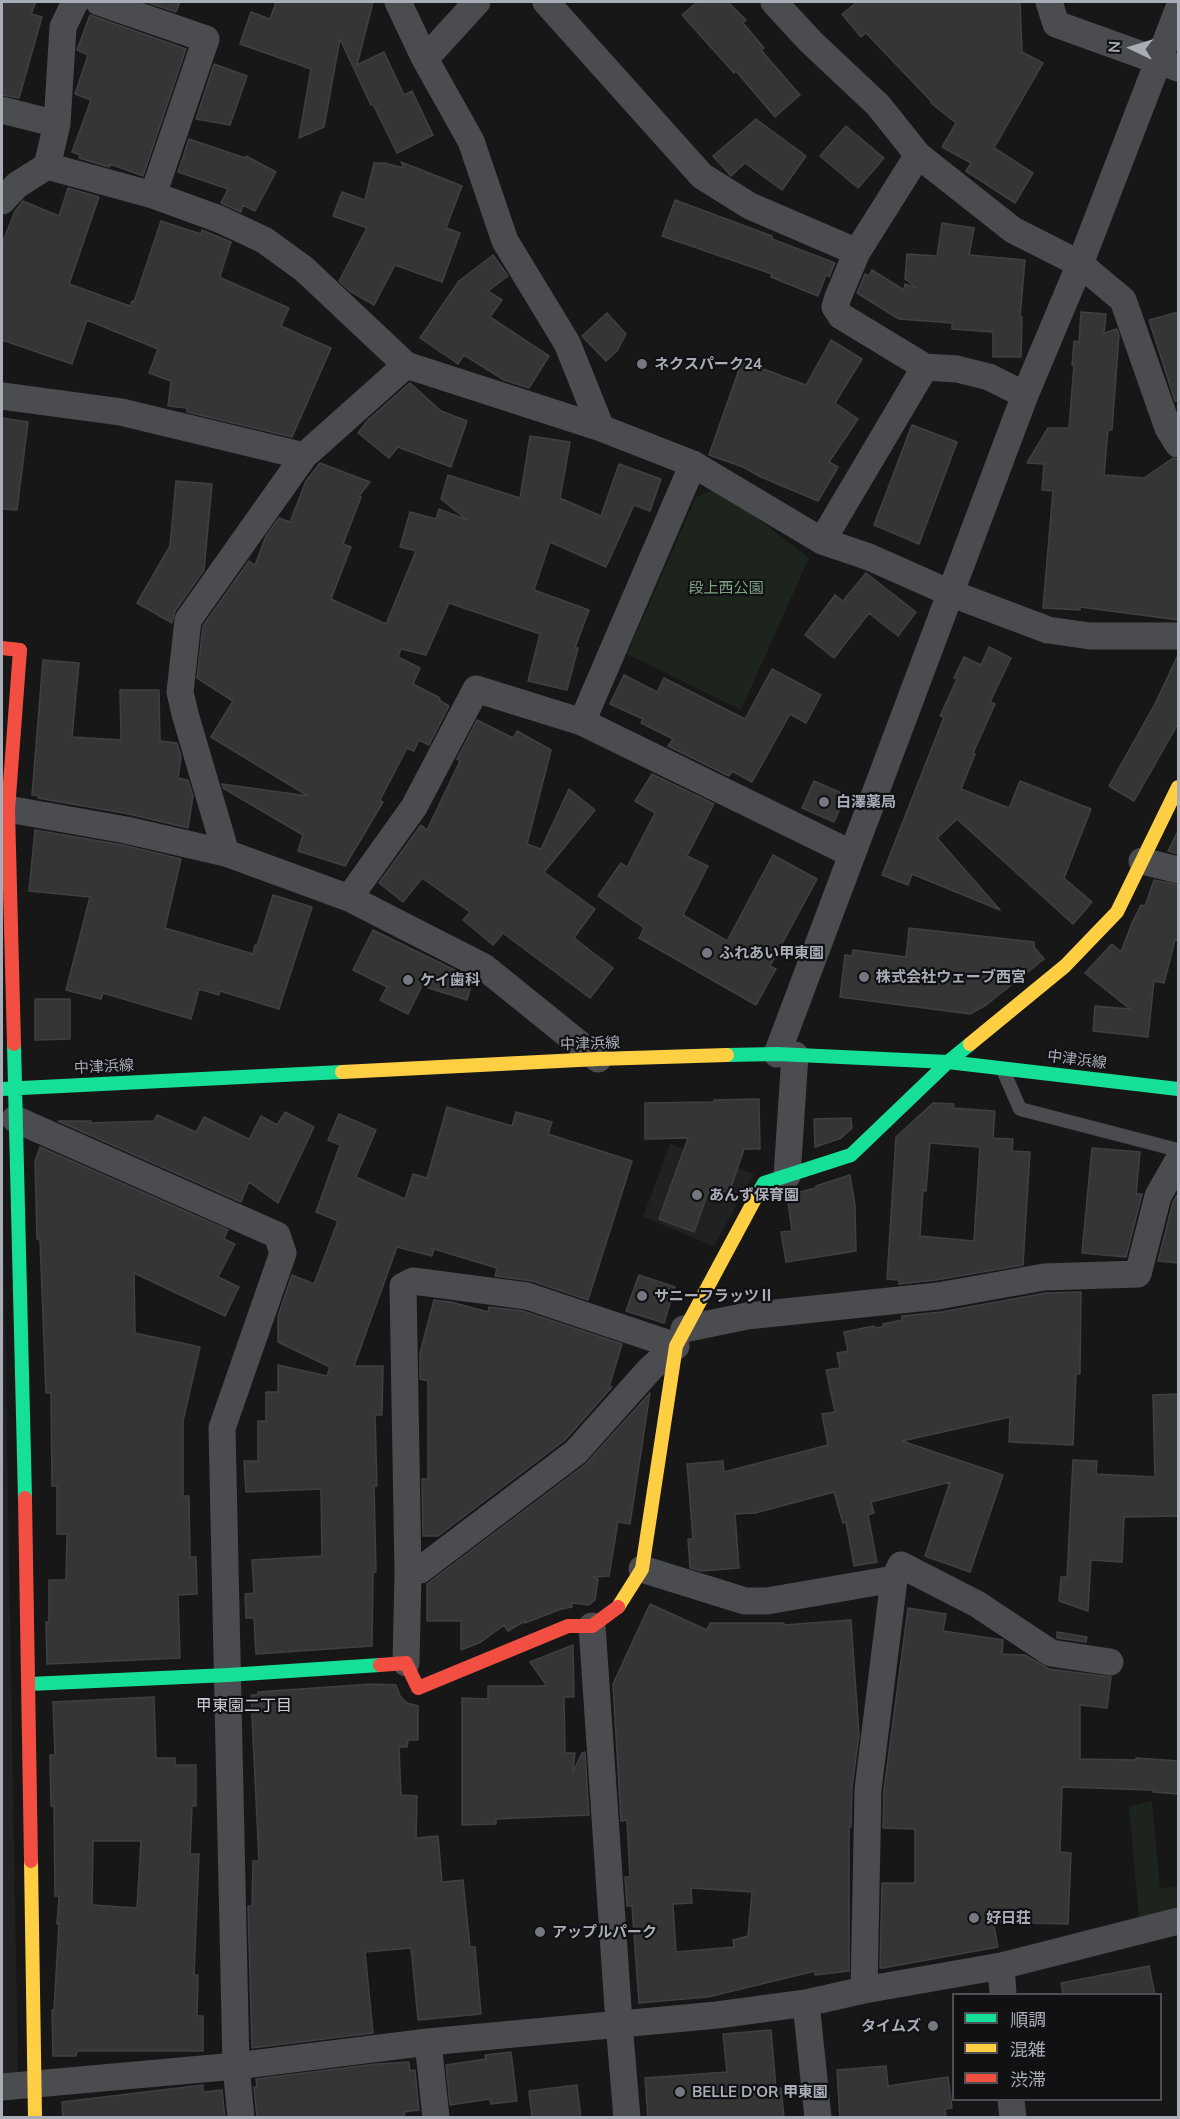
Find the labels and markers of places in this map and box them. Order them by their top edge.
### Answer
place label: ネクスパーク24 [654,355,762,373]
marker: ネクスパーク24 [635,357,649,371]
place label: 白澤薬局 [836,793,896,811]
marker: 白澤薬局 [817,795,831,809]
place label: ふれあい甲東園 [719,944,824,962]
marker: ふれあい甲東園 [700,946,714,960]
place label: 株式会社ウェーブ西宮 [876,968,1026,986]
marker: 株式会社ウェーブ西宮 [857,970,871,984]
place label: ケイ歯科 [420,971,480,989]
marker: ケイ歯科 [401,973,415,987]
place label: あんず保育園 [709,1186,799,1204]
marker: あんず保育園 [690,1188,704,1202]
place label: サニーフラッツⅡ [654,1287,774,1305]
marker: サニーフラッツⅡ [635,1289,649,1303]
place label: 好日荘 [986,1909,1031,1927]
marker: 好日荘 [967,1911,981,1925]
place label: アップルパーク [552,1923,657,1941]
marker: アップルパーク [533,1925,547,1939]
place label: タイムズ [861,2017,921,2035]
marker: タイムズ [926,2019,940,2033]
place label: BELLE D'OR 甲東園 [692,2083,828,2101]
marker: BELLE D'OR 甲東園 [673,2085,687,2099]

